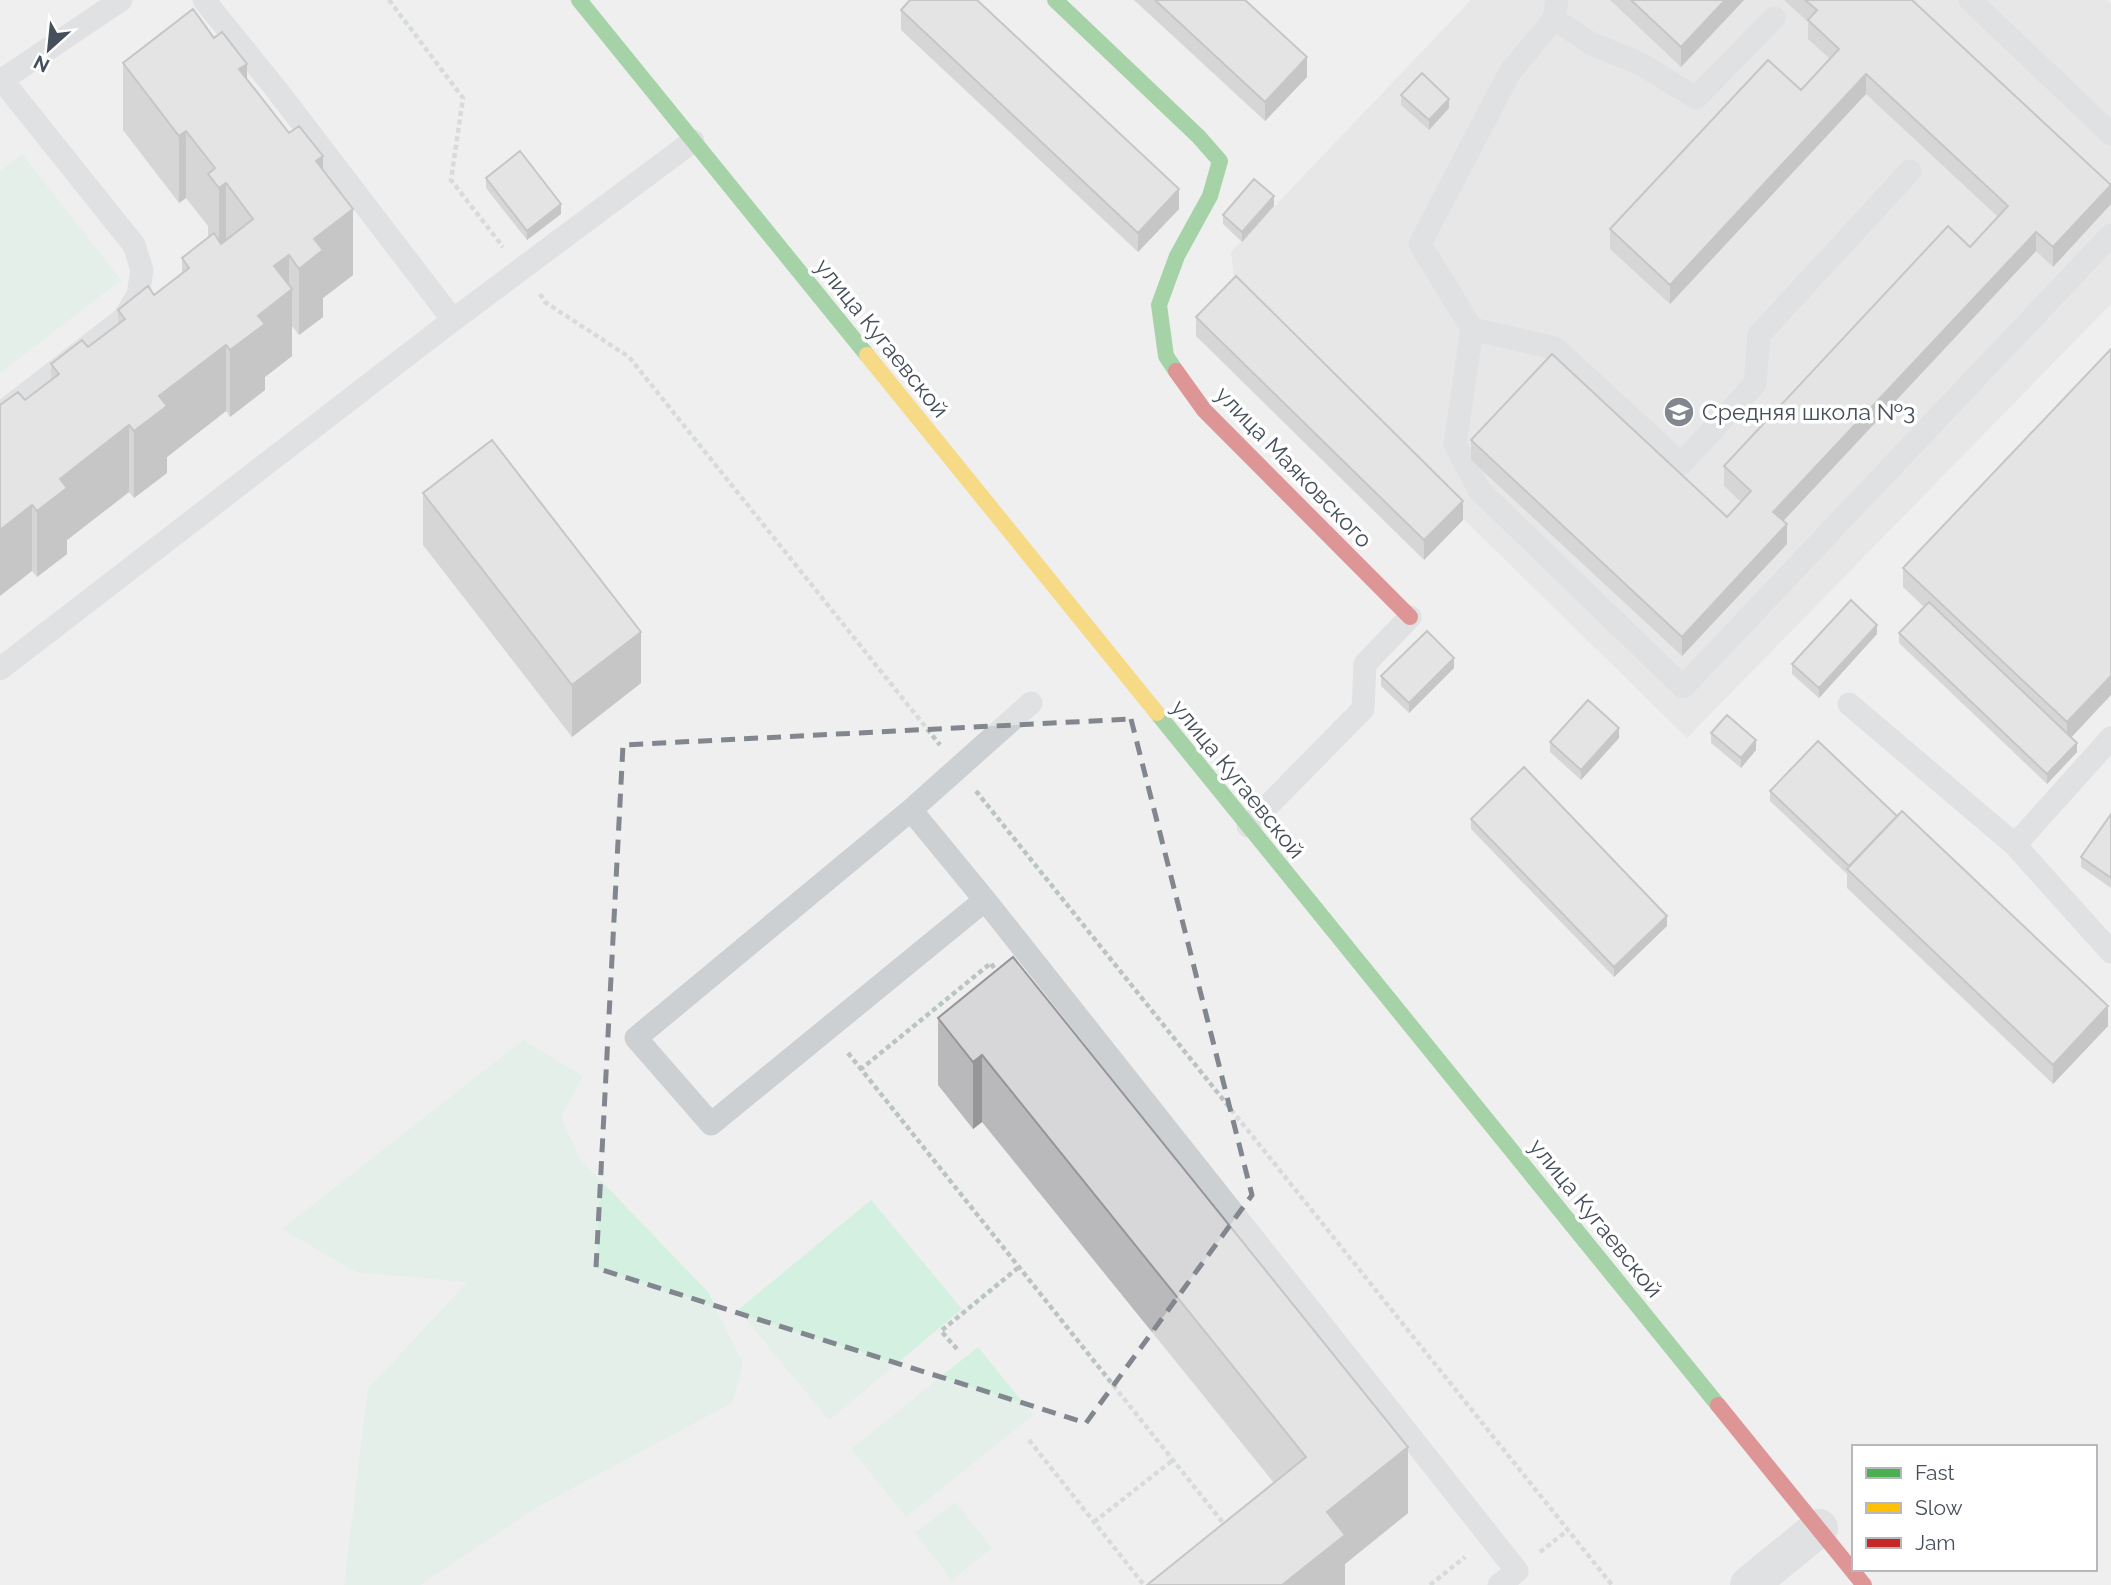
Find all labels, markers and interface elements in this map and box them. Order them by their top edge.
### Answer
north arrow [14,14,84,84]
text: N [30,51,53,77]
street label: улица Кугаевской [810,253,955,422]
street label: улица Маяковского [1211,381,1378,553]
school or university icon: Средняя школа №3 [1662,395,1696,429]
place label: Средняя школа №3 [1702,398,1915,425]
street label: улица Кугаевской [1166,694,1311,863]
street label: улица Кугаевской [1524,1133,1669,1302]
legend [1852,1445,2097,1571]
text: Fast [1915,1460,1955,1485]
text: Slow [1915,1495,1963,1520]
text: Jam [1915,1530,1956,1555]

